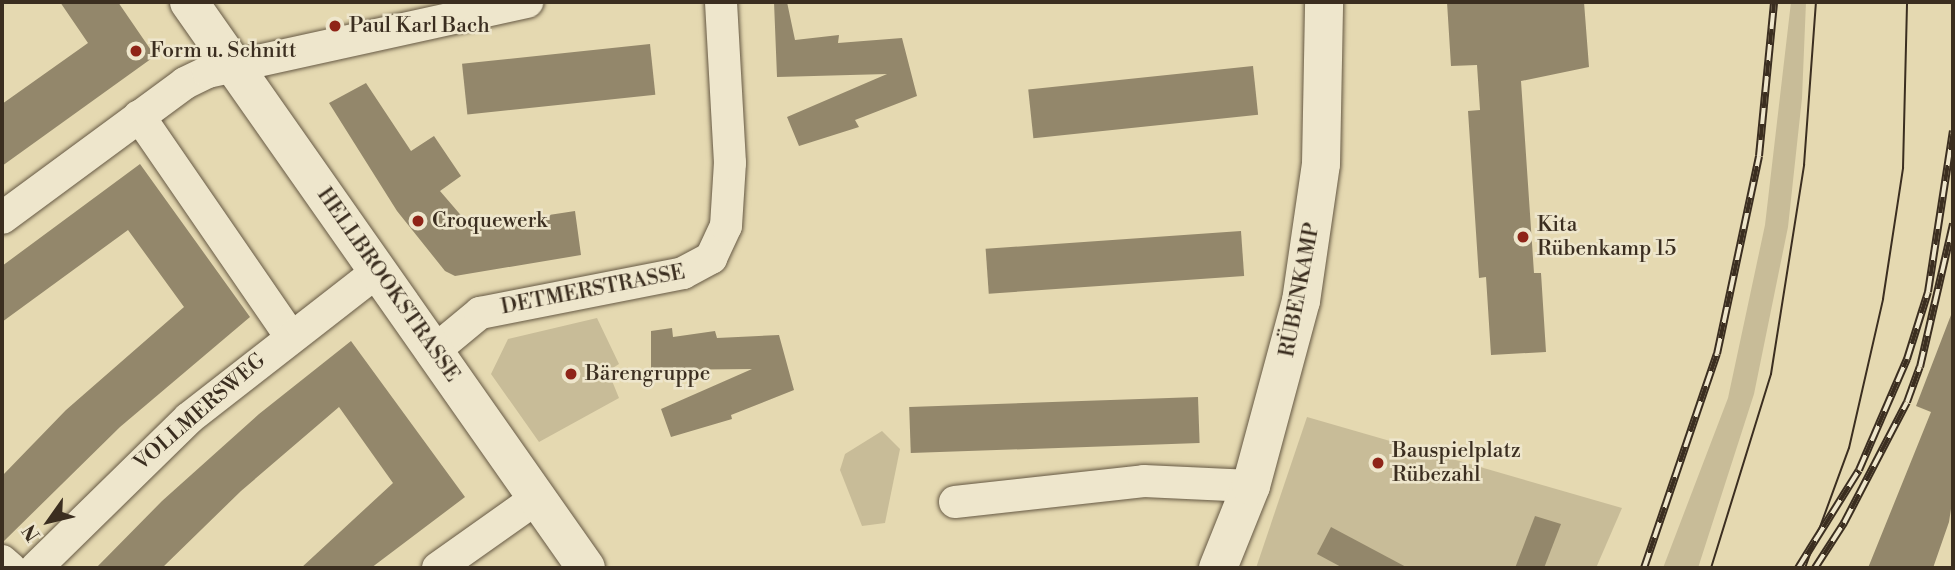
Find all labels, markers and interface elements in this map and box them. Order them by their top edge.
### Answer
place label: Paul Karl Bach [349,13,490,39]
marker: Paul Karl Bach [327,18,343,34]
place label: Form u. Schnitt [150,38,296,64]
marker: Form u. Schnitt [128,43,144,59]
street label: HELLBROOKSTRASSE [311,183,465,387]
place label: Croquewerk [432,208,547,234]
place label: Kita Rübenkamp 15 [1537,212,1676,262]
marker: Croquewerk [410,213,426,229]
street label: RÜBENKAMP [1275,221,1325,359]
marker: Kita Rübenkamp 15 [1515,229,1531,245]
street label: DETMERSTRASSE [499,260,687,320]
street label: VOLLMERSWEG [129,348,271,476]
place label: Bärengruppe [585,361,710,387]
marker: Bärengruppe [563,366,579,382]
place label: Bauspielplatz Rübezahl [1392,438,1521,488]
marker: Bauspielplatz Rübezahl [1370,455,1386,471]
north arrow [14,486,84,556]
text: N [17,520,46,546]

